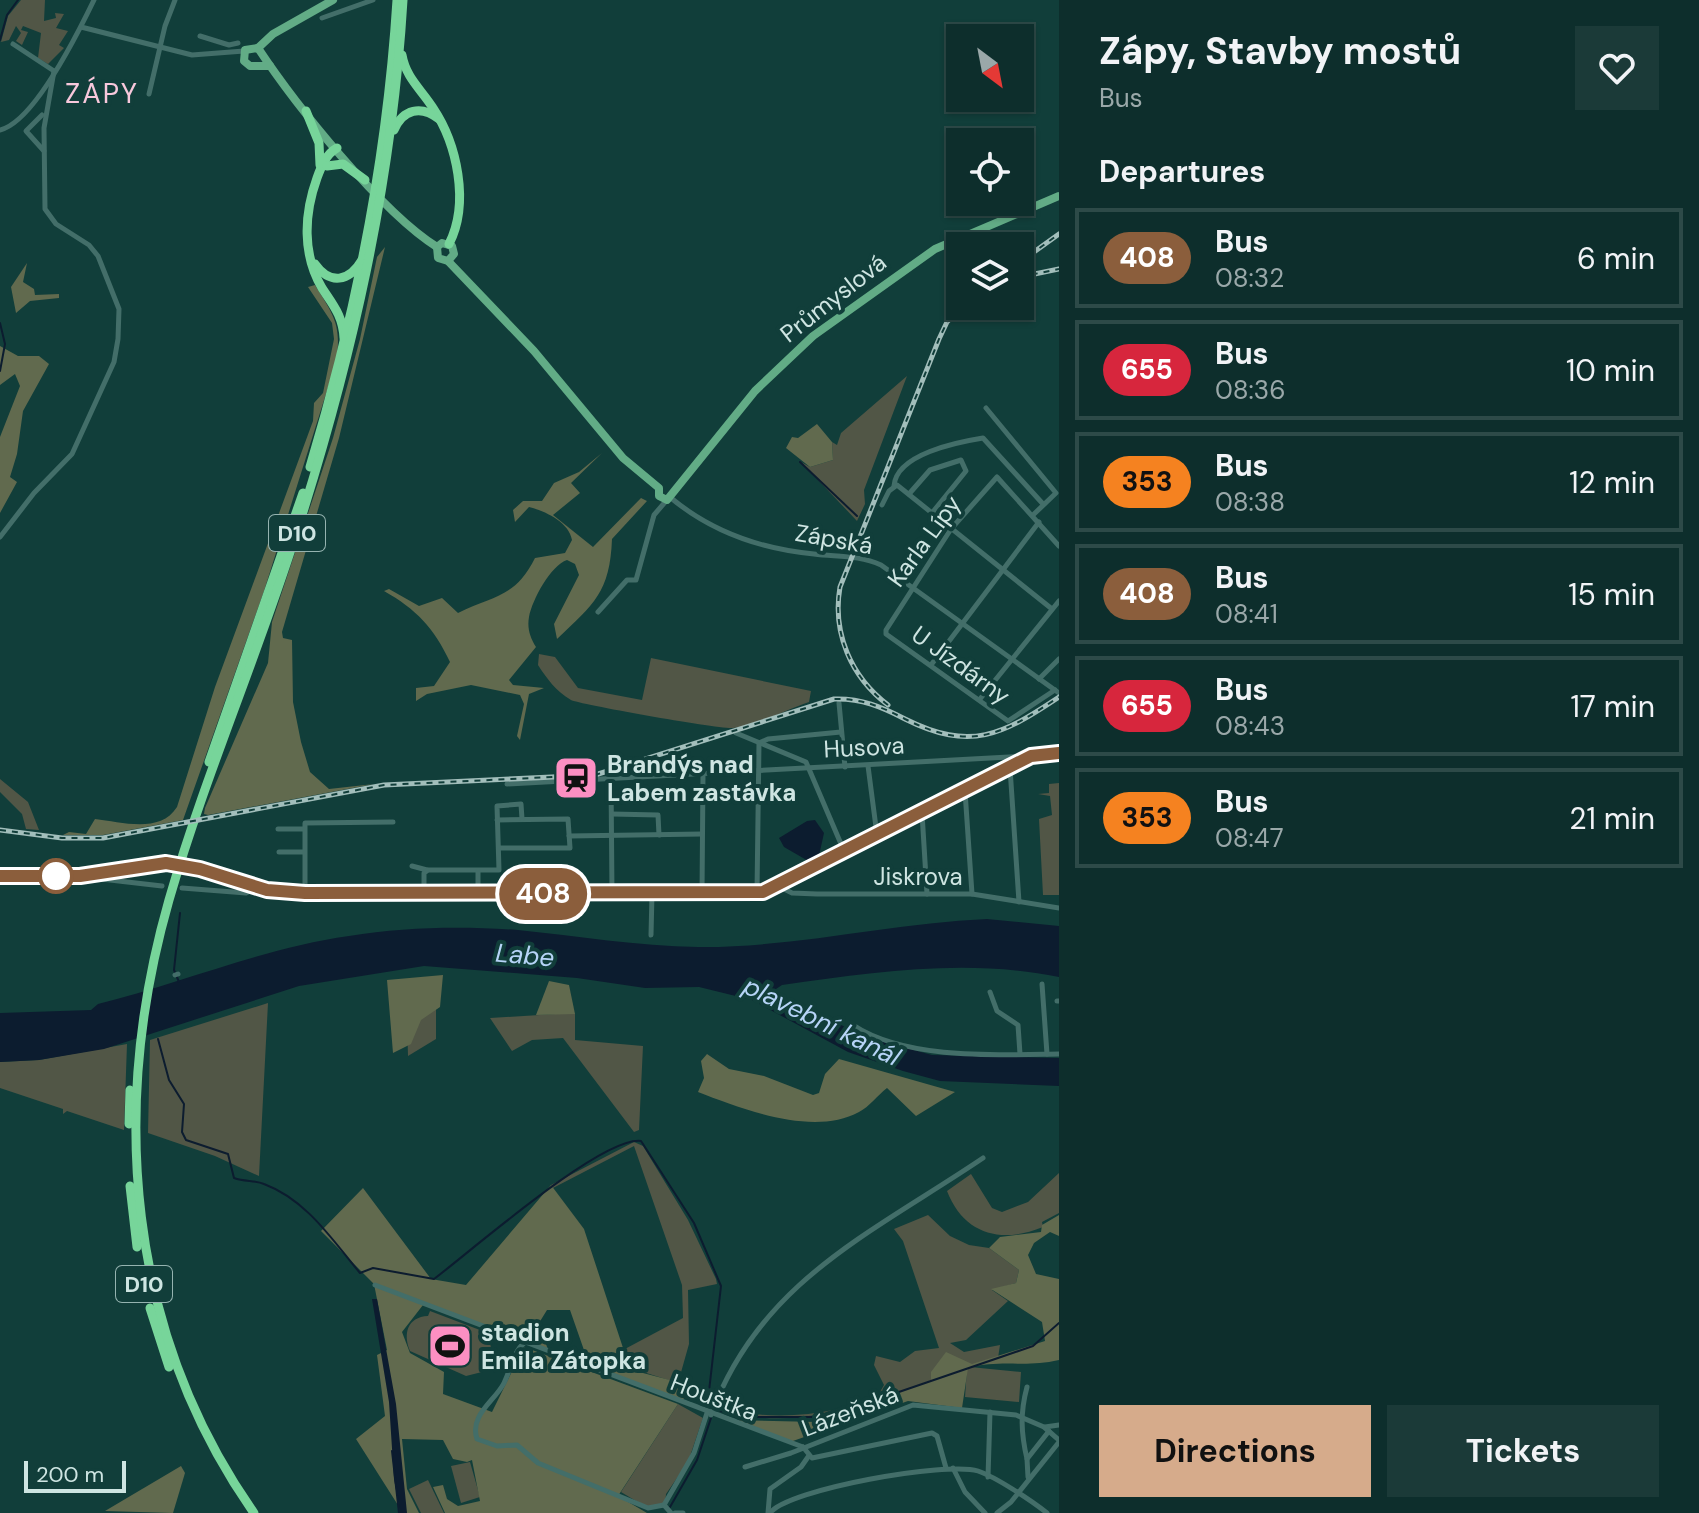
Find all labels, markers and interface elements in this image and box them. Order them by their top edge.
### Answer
north arrow [946,24,1034,112]
map controls [946,24,1034,320]
text: Zápy, Stavby mostů [1099,26,1461,76]
button: heart [1575,26,1659,110]
district label: ZÁPY [65,75,139,112]
text: Bus [1099,81,1143,115]
button: locate [946,128,1034,216]
text: Departures [1099,152,1265,191]
text: Bus [1215,222,1269,261]
button: layers [946,232,1034,320]
text: 408 [1119,239,1175,276]
text: 6 min [1577,239,1655,278]
street label: Průmyslová [774,247,892,349]
text: 08:32 [1215,261,1284,295]
text: Bus [1215,334,1269,373]
text: 655 [1121,351,1173,388]
text: 10 min [1566,351,1655,390]
text: 08:36 [1215,373,1286,407]
text: Bus [1215,446,1269,485]
text: 353 [1121,463,1173,500]
text: 12 min [1569,463,1655,502]
text: 08:38 [1215,485,1285,519]
street label: Karla Lípy [880,489,968,593]
road number: D10 [269,515,325,551]
street label: Zápská [793,517,875,561]
text: Bus [1215,558,1269,597]
text: 408 [1119,575,1175,612]
text: 15 min [1568,575,1655,614]
text: 08:41 [1215,597,1278,631]
street label: U Jízdárny [906,619,1016,711]
text: Bus [1215,670,1269,709]
text: 655 [1121,687,1173,724]
text: 17 min [1570,687,1655,726]
text: 08:43 [1215,709,1285,743]
street label: Husova [823,729,905,765]
place label: Brandýs nad Labem zastávka [607,749,796,808]
station icon: Brandýs nad Labem zastávka [552,754,600,802]
text: Bus [1215,782,1269,821]
text: 353 [1121,799,1173,836]
text: 21 min [1569,799,1655,838]
text: 08:47 [1215,821,1284,855]
unlabelled marker [39,859,73,893]
street label: Jiskrova [873,861,963,892]
line badge: 408 [497,868,589,920]
text: 408 [515,875,571,912]
water label: Labe [494,935,556,975]
water label: plavební kanál [737,968,907,1074]
road number: D10 [116,1266,172,1302]
place label: stadion Emila Zátopka [481,1317,646,1376]
sports icon: stadion Emila Zátopka [426,1322,474,1370]
street label: Houštka [666,1366,762,1428]
street label: Lázeňská [797,1378,903,1444]
button: Directions [1099,1405,1371,1497]
button: Tickets [1387,1405,1659,1497]
scale bar [24,1457,126,1493]
text: 200 m [36,1460,104,1489]

